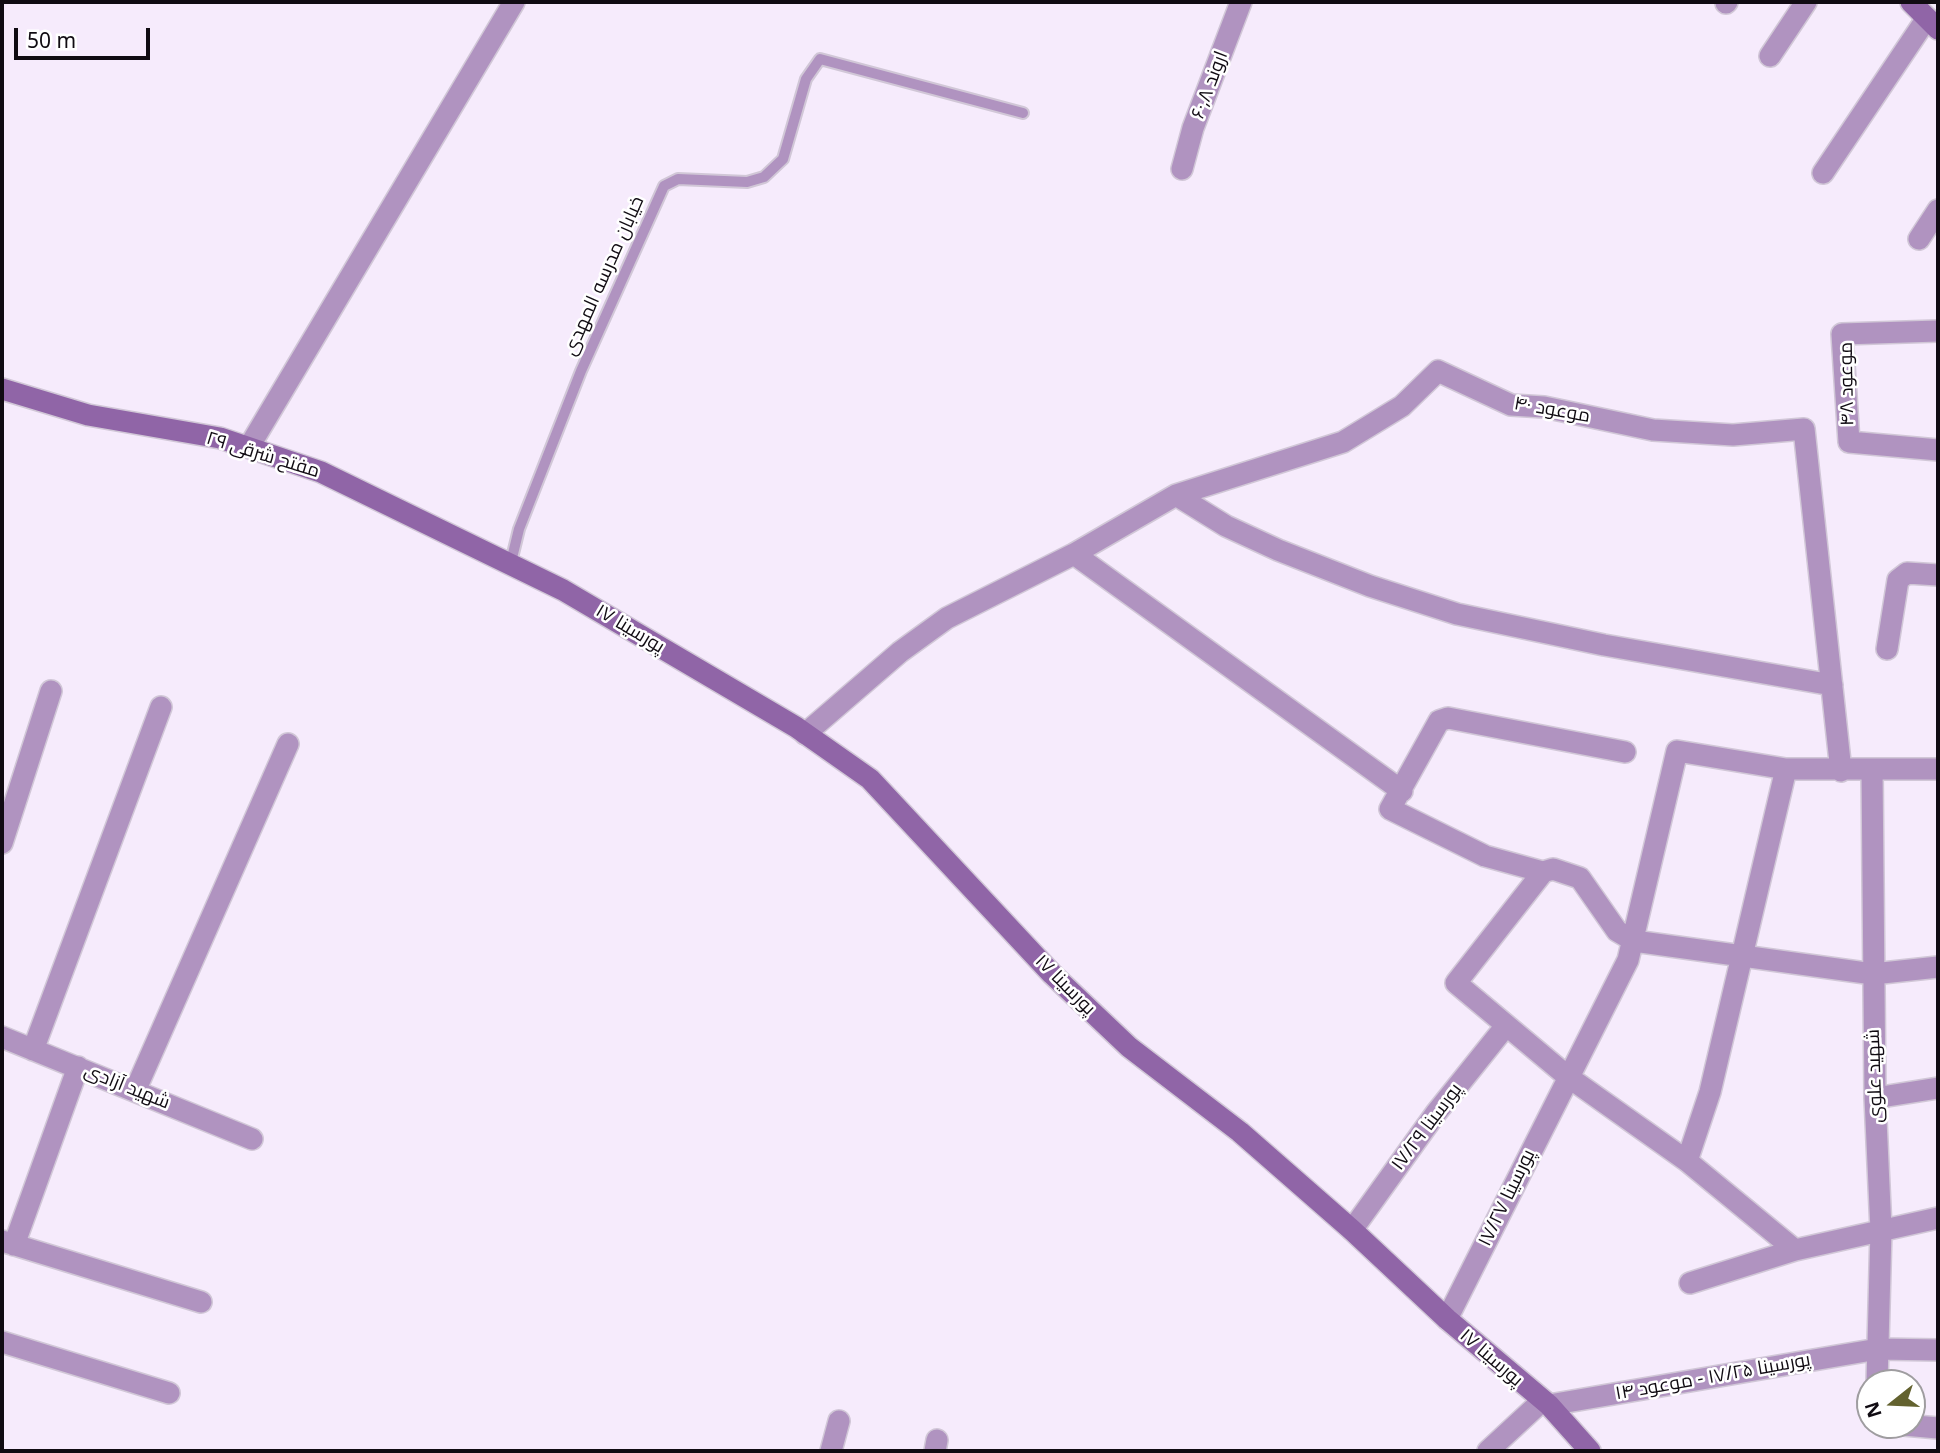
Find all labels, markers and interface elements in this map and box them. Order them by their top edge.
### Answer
scale bar [18,14,154,58]
text: 50 m [27,26,76,54]
street label: اروند ۶۰٫۸ [1187,48,1233,122]
street label: خیابان مدرسه المهدی [559,193,649,359]
street label: موعود ۴۸ [1835,342,1859,426]
street label: موعود ۴۰ [1512,392,1592,428]
street label: مفتح شرقی ۲۹ [204,427,322,483]
street label: پورسینا ۱۷ [591,600,669,658]
street label: پورسینا ۱۷ [1030,950,1100,1020]
street label: شهید علوی [1862,1029,1888,1123]
street label: شهید آزادی [81,1060,173,1114]
street label: پورسینا ۱۷/۲۹ [1387,1079,1467,1175]
street label: پورسینا ۱۷/۲۷ [1474,1146,1540,1250]
street label: پورسینا ۱۷ [1455,1324,1527,1392]
street label: پورسینا ۱۷/۲۵ - موعود ۱۴ [1614,1349,1812,1405]
north arrow [1856,1369,1926,1439]
text: N [1858,1399,1888,1421]

